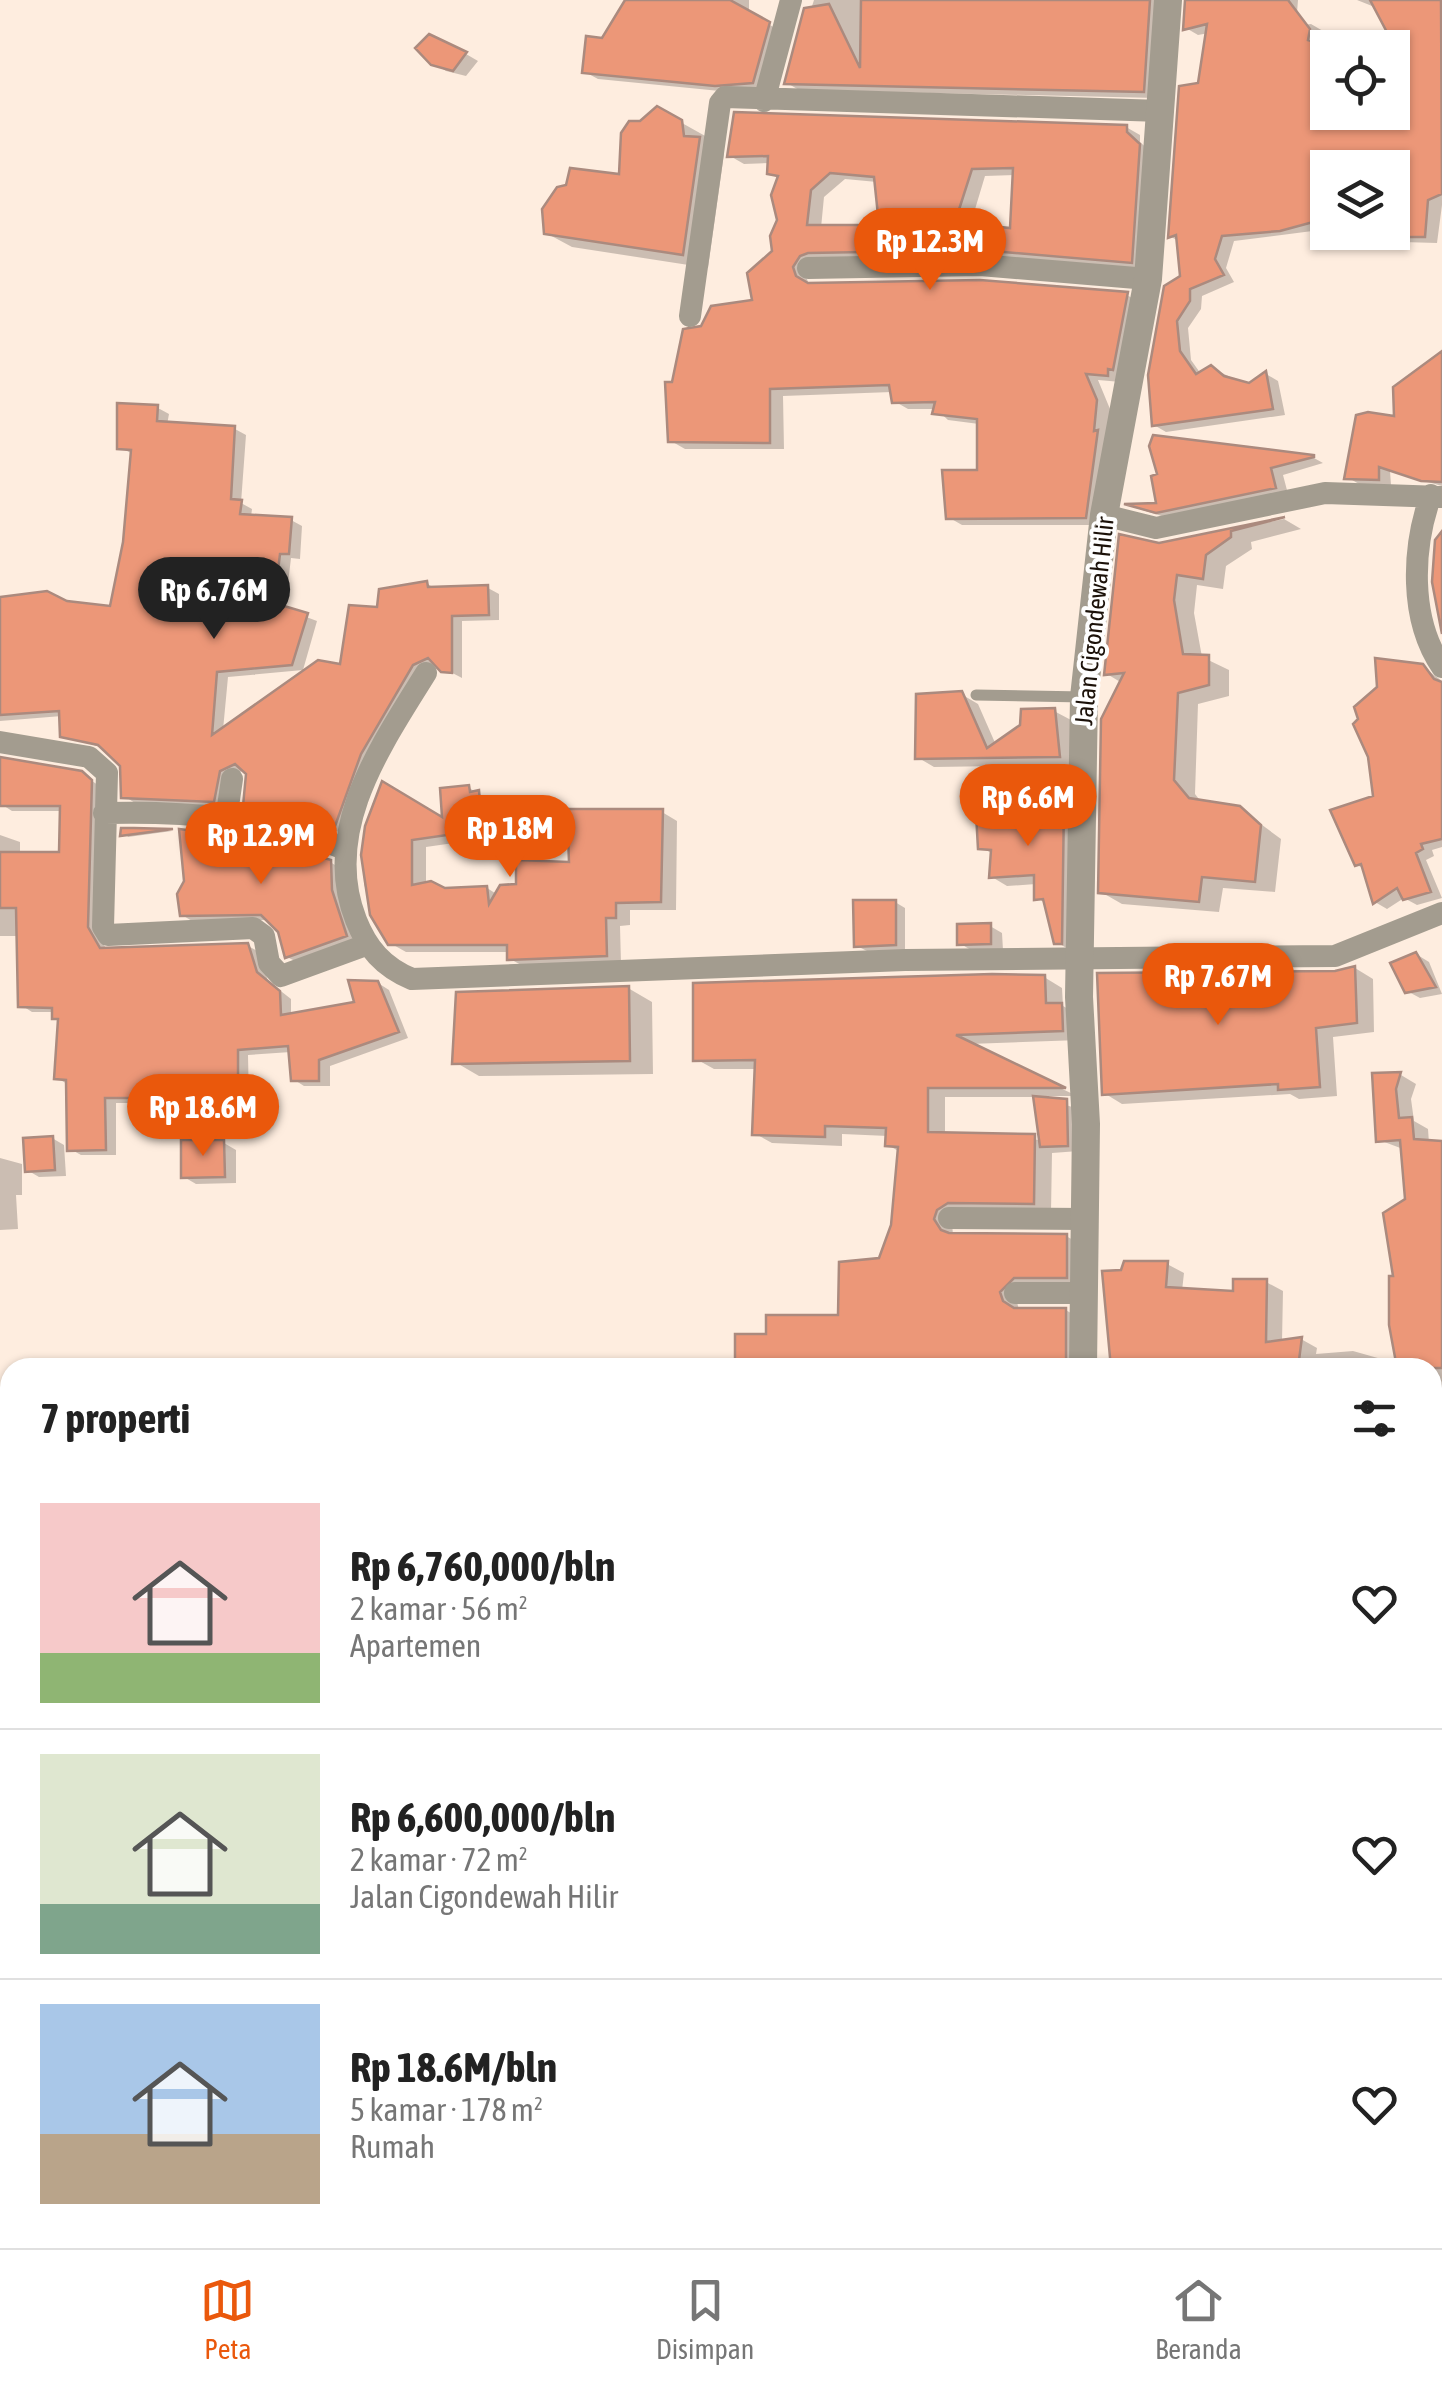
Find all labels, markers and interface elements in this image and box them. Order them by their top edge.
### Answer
map controls [1310,30,1410,250]
button: locate [1310,30,1410,130]
button: layers [1310,150,1410,250]
pin: Rp 12.3M [827,208,1033,293]
text: Rp 12.3M [876,222,984,259]
street label: Jalan Cigondewah Hilir [1069,515,1119,727]
pin: Rp 6.76M [111,557,317,642]
text: Rp 6.76M [160,571,268,608]
pin: Rp 6.6M [936,764,1120,849]
text: Rp 6.6M [982,778,1074,815]
pin: Rp 18M [429,795,591,880]
pin: Rp 12.9M [158,802,364,887]
text: Rp 18M [466,809,554,846]
text: Rp 12.9M [207,816,315,853]
pin: Rp 7.67M [1115,943,1321,1028]
text: Rp 7.67M [1164,957,1272,994]
pin: Rp 18.6M [100,1074,306,1159]
text: Rp 18.6M [149,1088,257,1125]
icon: filters [1347,1391,1402,1446]
text: 7 properti [40,1394,190,1442]
text: Rp 6,760,000/bln [350,1542,615,1590]
icon: home [120,1543,240,1663]
icon: heart [1347,1576,1402,1631]
text: 2 kamar · 56 m² [350,1590,528,1627]
text: Apartemen [350,1627,481,1664]
text: Rp 6,600,000/bln [350,1793,615,1841]
icon: home [120,1794,240,1914]
icon: heart [1347,1827,1402,1882]
text: 2 kamar · 72 m² [350,1841,528,1878]
text: Jalan Cigondewah Hilir [350,1878,618,1915]
text: Rp 18.6M/bln [350,2043,557,2091]
icon: home [120,2044,240,2164]
icon: heart [1347,2077,1402,2132]
text: 5 kamar · 178 m² [350,2091,543,2128]
text: Rumah [350,2128,435,2165]
tab: Peta [200,2273,255,2365]
tab: Disimpan [656,2273,754,2365]
tab: Beranda [1155,2273,1242,2365]

